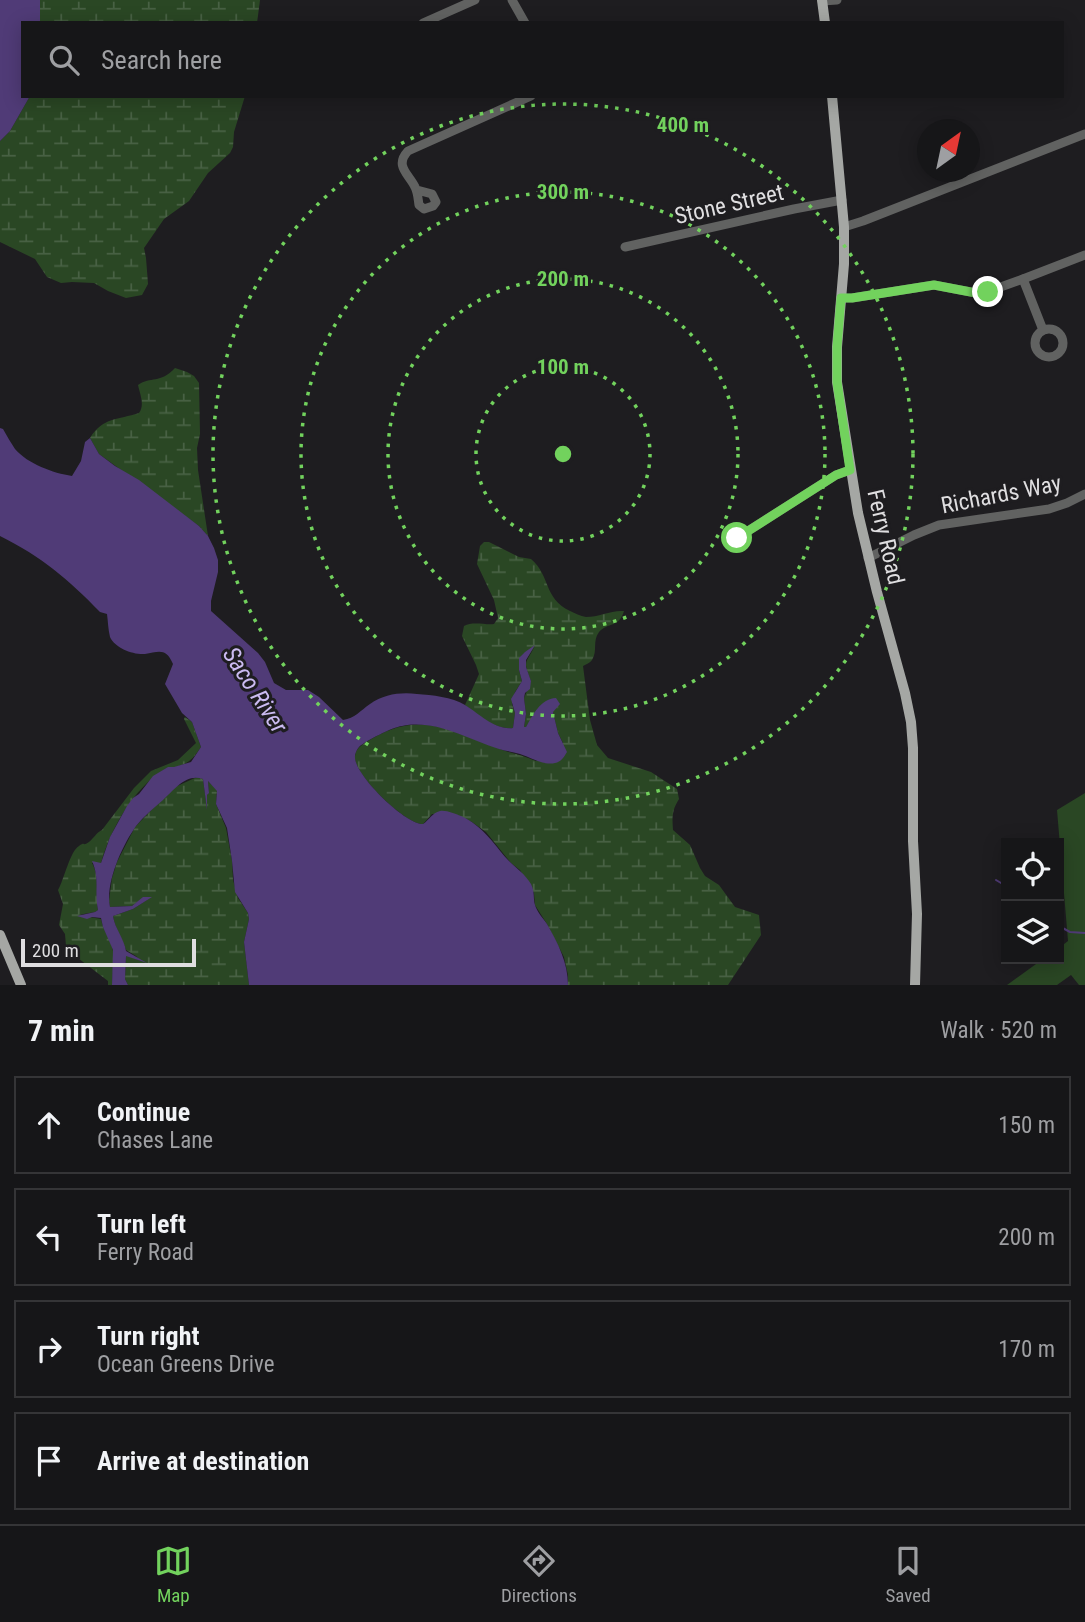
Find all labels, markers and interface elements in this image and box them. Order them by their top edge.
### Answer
search box [21,21,1064,98]
icon: search [45,41,83,79]
text: Search here [101,45,222,75]
text: 400 m [657,113,709,137]
north arrow [917,119,980,182]
street label: Stone Street [672,179,786,230]
text: 300 m [537,180,589,204]
text: 200 m [537,267,589,291]
route end [972,276,1003,307]
text: 100 m [537,355,589,379]
centre of rings [551,442,575,466]
street label: Richards Way [939,470,1064,519]
street label: Ferry Road [861,487,910,587]
route start [721,522,752,553]
water label: Saco River [217,642,294,739]
map controls [1001,838,1064,964]
button: locate [1001,838,1064,901]
button: layers [1001,901,1064,964]
scale bar [21,936,196,968]
text: 200 m [32,939,79,962]
text: 7 min [28,1013,95,1048]
text: Walk · 520 m [940,1017,1057,1044]
text: Continue [97,1097,190,1127]
icon: ahead [30,1106,68,1144]
text: 150 m [998,1112,1055,1139]
text: Chases Lane [97,1127,213,1154]
text: Turn left [97,1209,186,1239]
icon: left [30,1218,68,1256]
text: 200 m [998,1224,1055,1251]
text: Ferry Road [97,1239,194,1266]
text: Turn right [97,1321,199,1351]
icon: right [30,1330,68,1368]
text: 170 m [998,1336,1055,1363]
text: Ocean Greens Drive [97,1351,274,1378]
icon: arrive [30,1442,68,1480]
text: Arrive at destination [97,1446,309,1476]
tab: Map [154,1542,192,1607]
tab: Directions [501,1542,577,1607]
tab: Saved [885,1542,931,1607]

